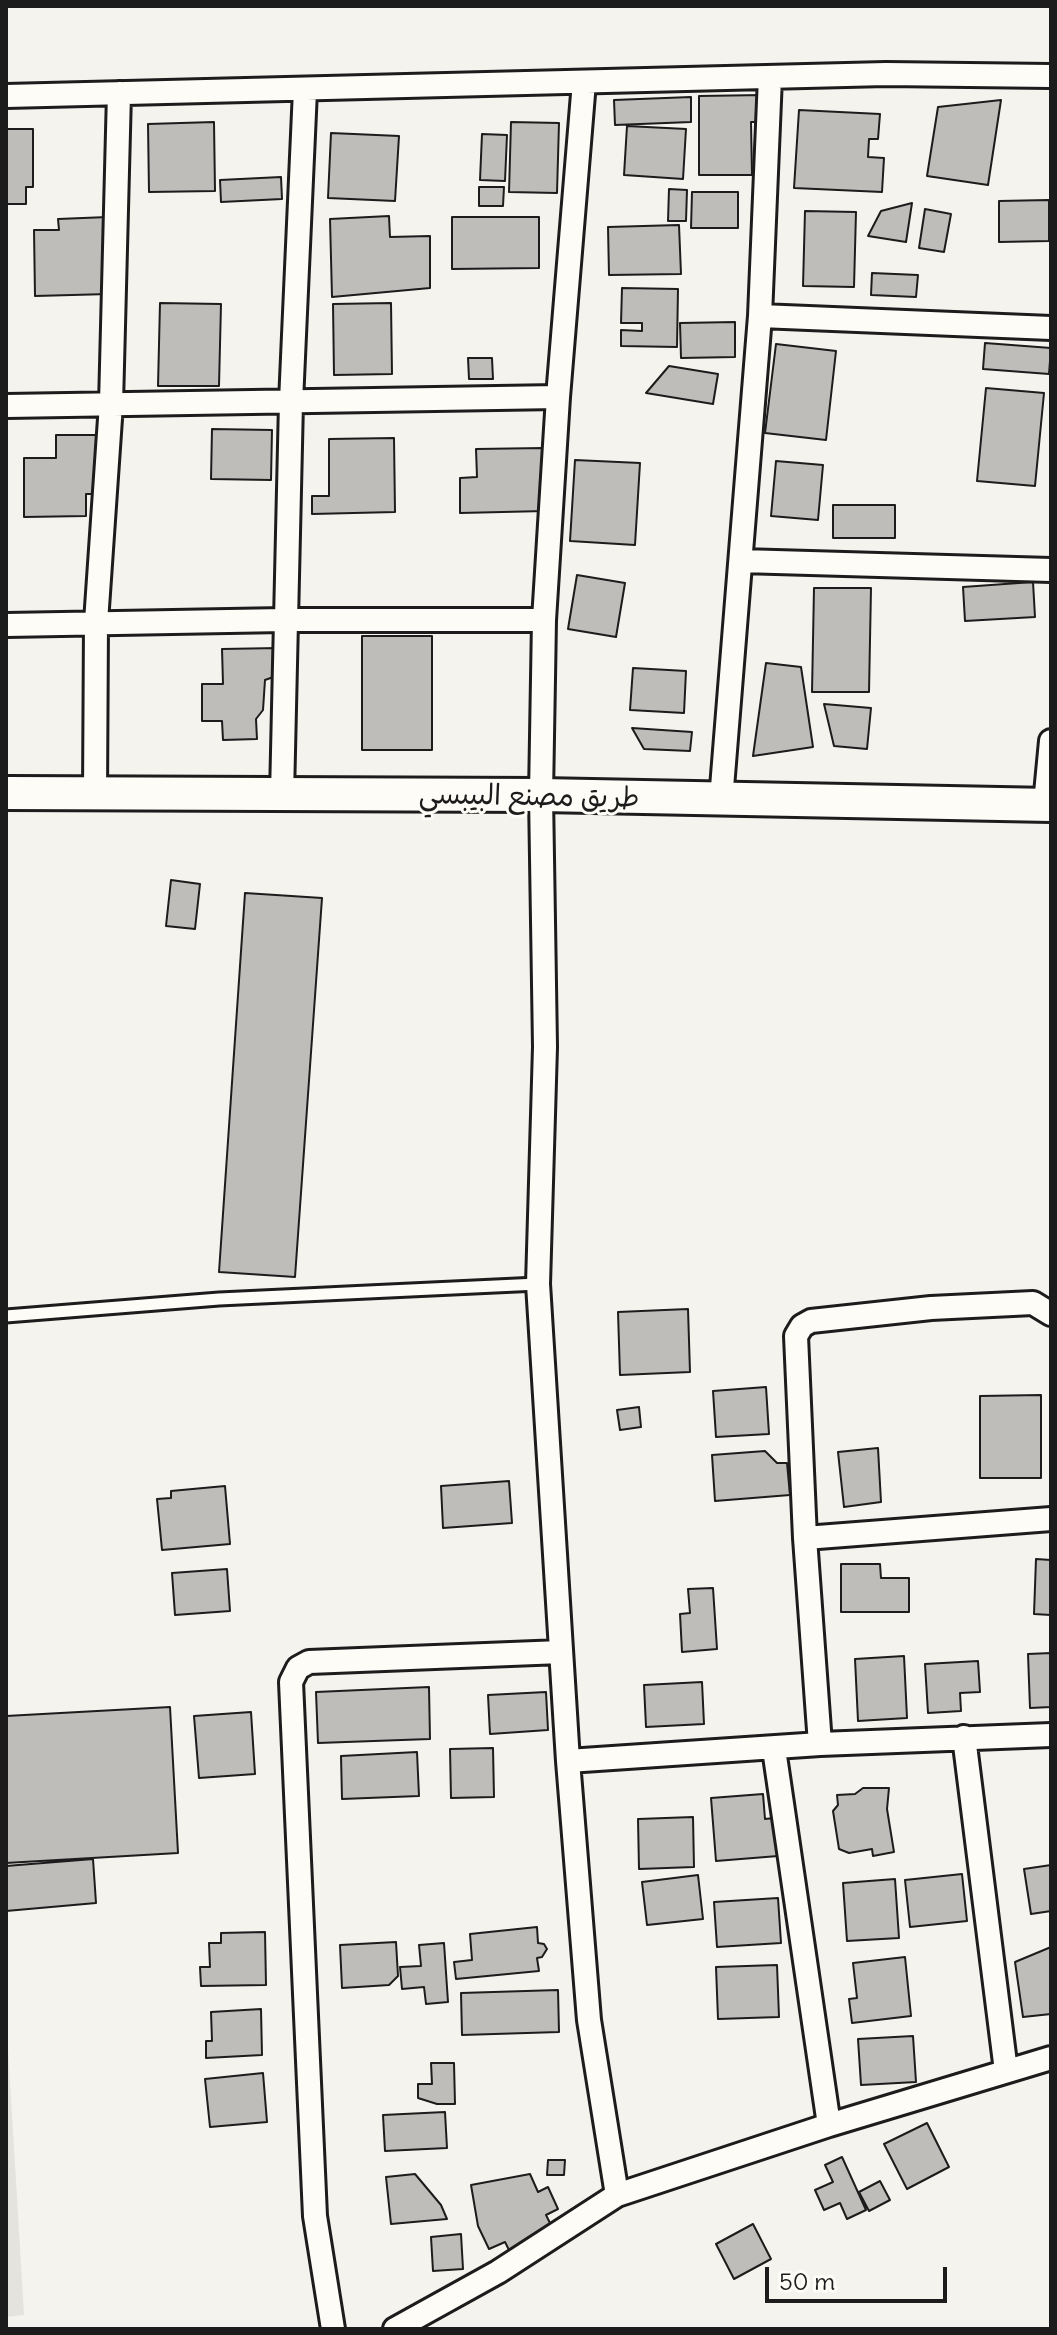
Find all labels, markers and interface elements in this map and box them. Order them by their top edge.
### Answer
street label: طريق مصنع البيبسي [418,778,640,816]
scale bar [769,2251,951,2301]
text: 50 m [779,2266,835,2296]

